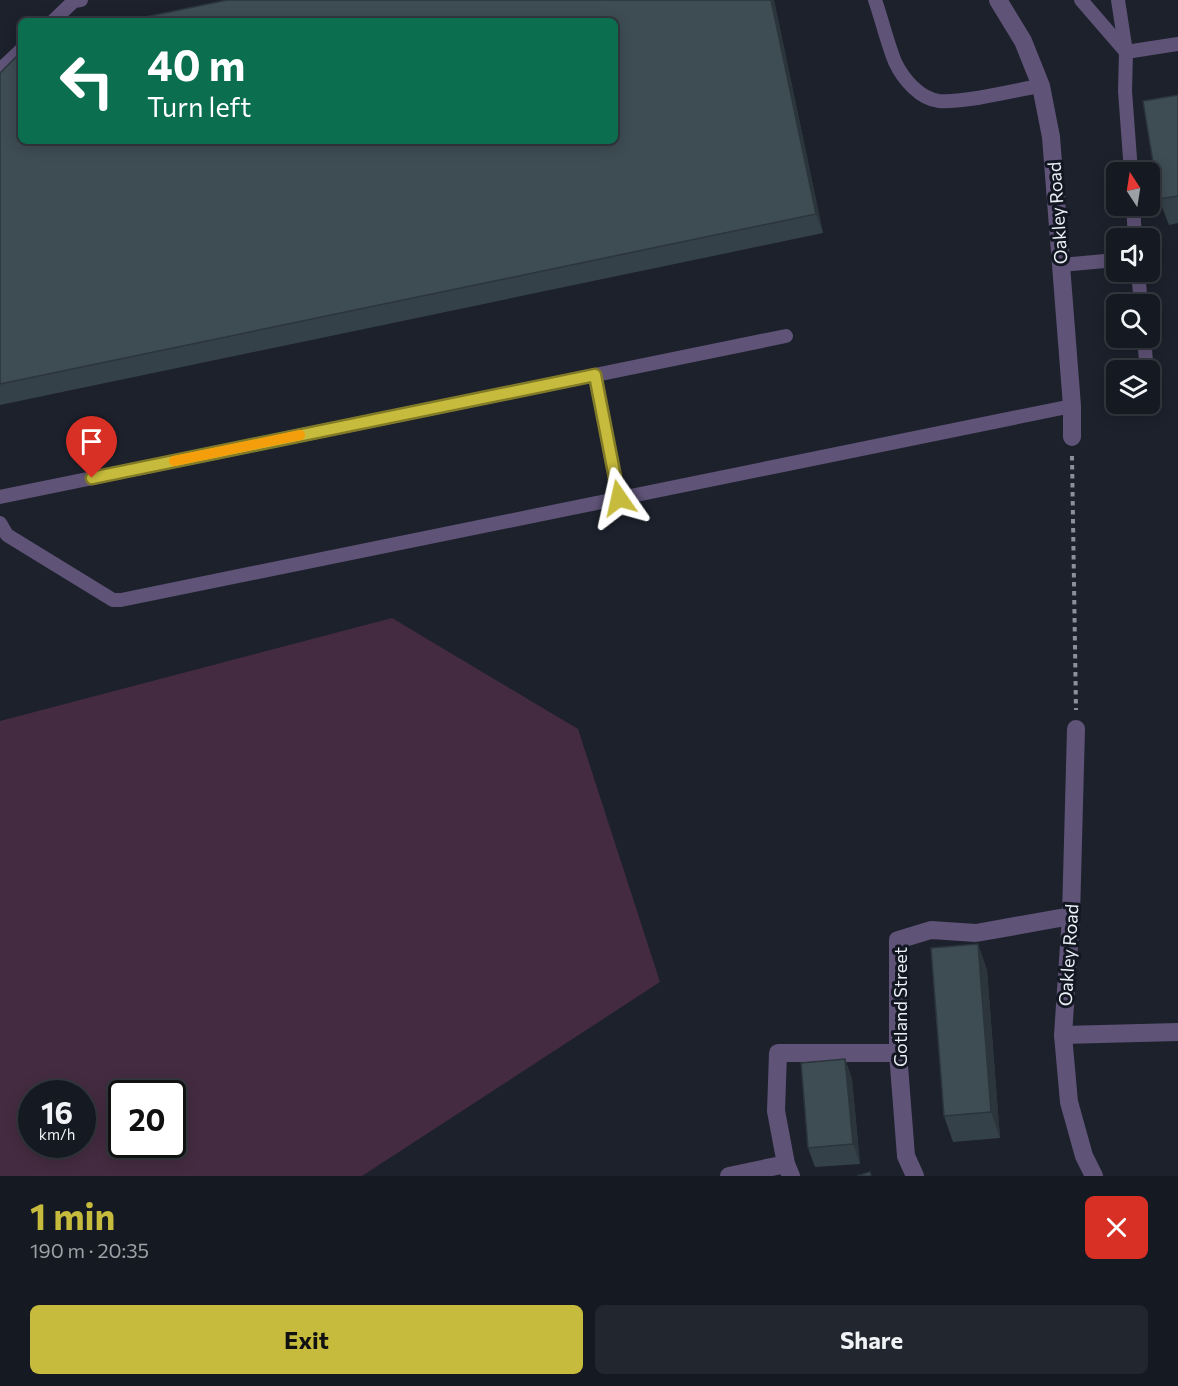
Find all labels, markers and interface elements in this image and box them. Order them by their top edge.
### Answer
text: 40 m [147,38,245,90]
icon: left [48,42,126,120]
text: Turn left [147,90,251,123]
street label: Oakley Road [1042,161,1072,265]
north arrow [1106,162,1160,216]
map controls [1106,162,1160,414]
button: sound [1106,228,1160,282]
button: search [1106,294,1160,348]
button: layers [1106,360,1160,414]
pin [66,416,117,478]
icon: arrive [75,425,108,458]
position arrow [587,466,651,530]
street label: Oakley Road [1053,903,1083,1007]
street label: Gotland Street [889,947,911,1067]
speed limit sign: 20 [108,1080,186,1158]
text: 16 [41,1093,73,1130]
text: km/h [39,1125,75,1143]
text: 1 min [30,1193,115,1237]
button: close [1085,1196,1148,1259]
text: 190 m · 20:35 [30,1238,149,1262]
button: Exit [30,1305,583,1374]
button: Share [595,1305,1148,1374]

